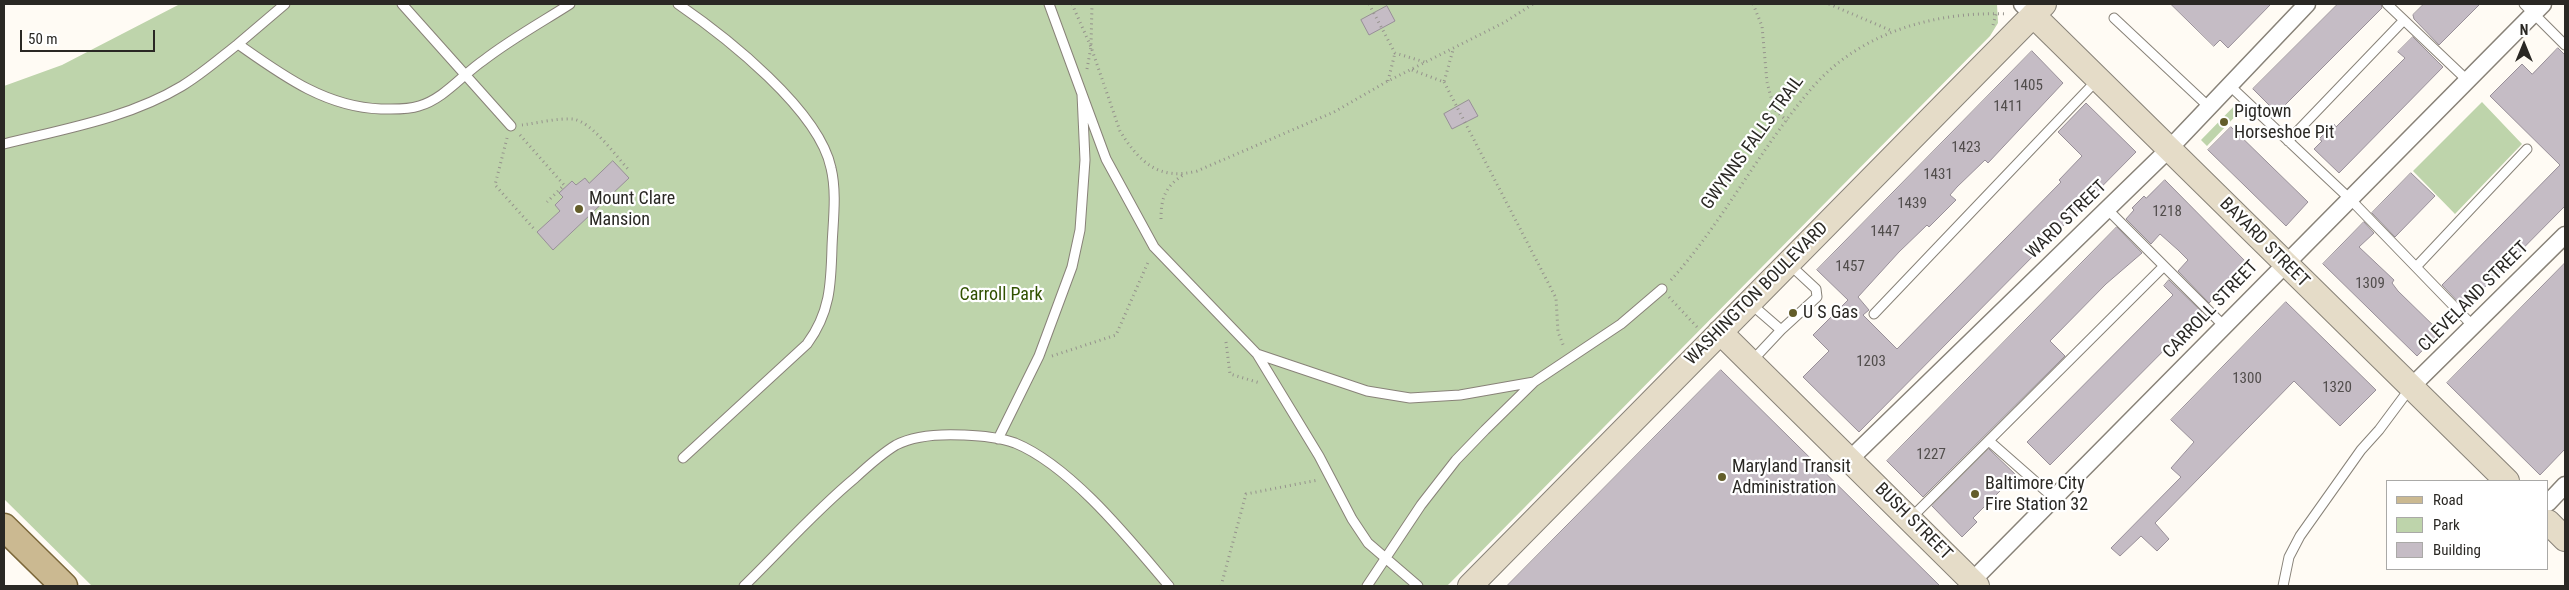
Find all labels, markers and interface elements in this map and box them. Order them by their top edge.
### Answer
scale bar [22,20,158,52]
north arrow [2499,20,2549,70]
text: N [2520,22,2528,38]
text: 50 m [28,30,58,48]
street label: GWYNNS FALLS TRAIL [1697,72,1809,214]
house number: 1405 [2013,77,2043,95]
house number: 1411 [1993,98,2023,116]
place label: Pigtown Horseshoe Pit [2234,101,2334,144]
marker: Pigtown Horseshoe Pit [2218,116,2230,128]
house number: 1423 [1951,139,1981,157]
house number: 1431 [1923,166,1953,184]
street label: WARD STREET [2022,176,2112,264]
place label: Mount Clare Mansion [589,188,675,230]
street label: BAYARD STREET [2215,194,2313,292]
house number: 1439 [1897,195,1927,213]
marker: Mount Clare Mansion [573,203,585,215]
house number: 1218 [2152,203,2182,221]
street label: WASHINGTON BOULEVARD [1681,218,1833,370]
house number: 1447 [1870,223,1900,241]
street label: CLEVELAND STREET [2414,237,2534,357]
street label: CARROLL STREET [2159,257,2263,363]
house number: 1457 [1835,258,1865,276]
house number: 1309 [2355,275,2385,293]
park label: Carroll Park [959,284,1043,306]
place label: U S Gas [1803,302,1858,324]
marker: U S Gas [1787,307,1799,319]
house number: 1203 [1856,353,1886,371]
house number: 1300 [2232,370,2262,388]
house number: 1320 [2322,379,2352,397]
house number: 1227 [1916,446,1946,464]
place label: Maryland Transit Administration [1732,456,1851,498]
marker: Maryland Transit Administration [1716,471,1728,483]
place label: Baltimore City Fire Station 32 [1985,473,2088,516]
street label: BUSH STREET [1870,479,1956,565]
legend [2386,480,2549,570]
marker: Baltimore City Fire Station 32 [1969,488,1981,500]
text: Road [2433,491,2463,509]
text: Park [2433,516,2460,534]
text: Building [2433,541,2481,559]

